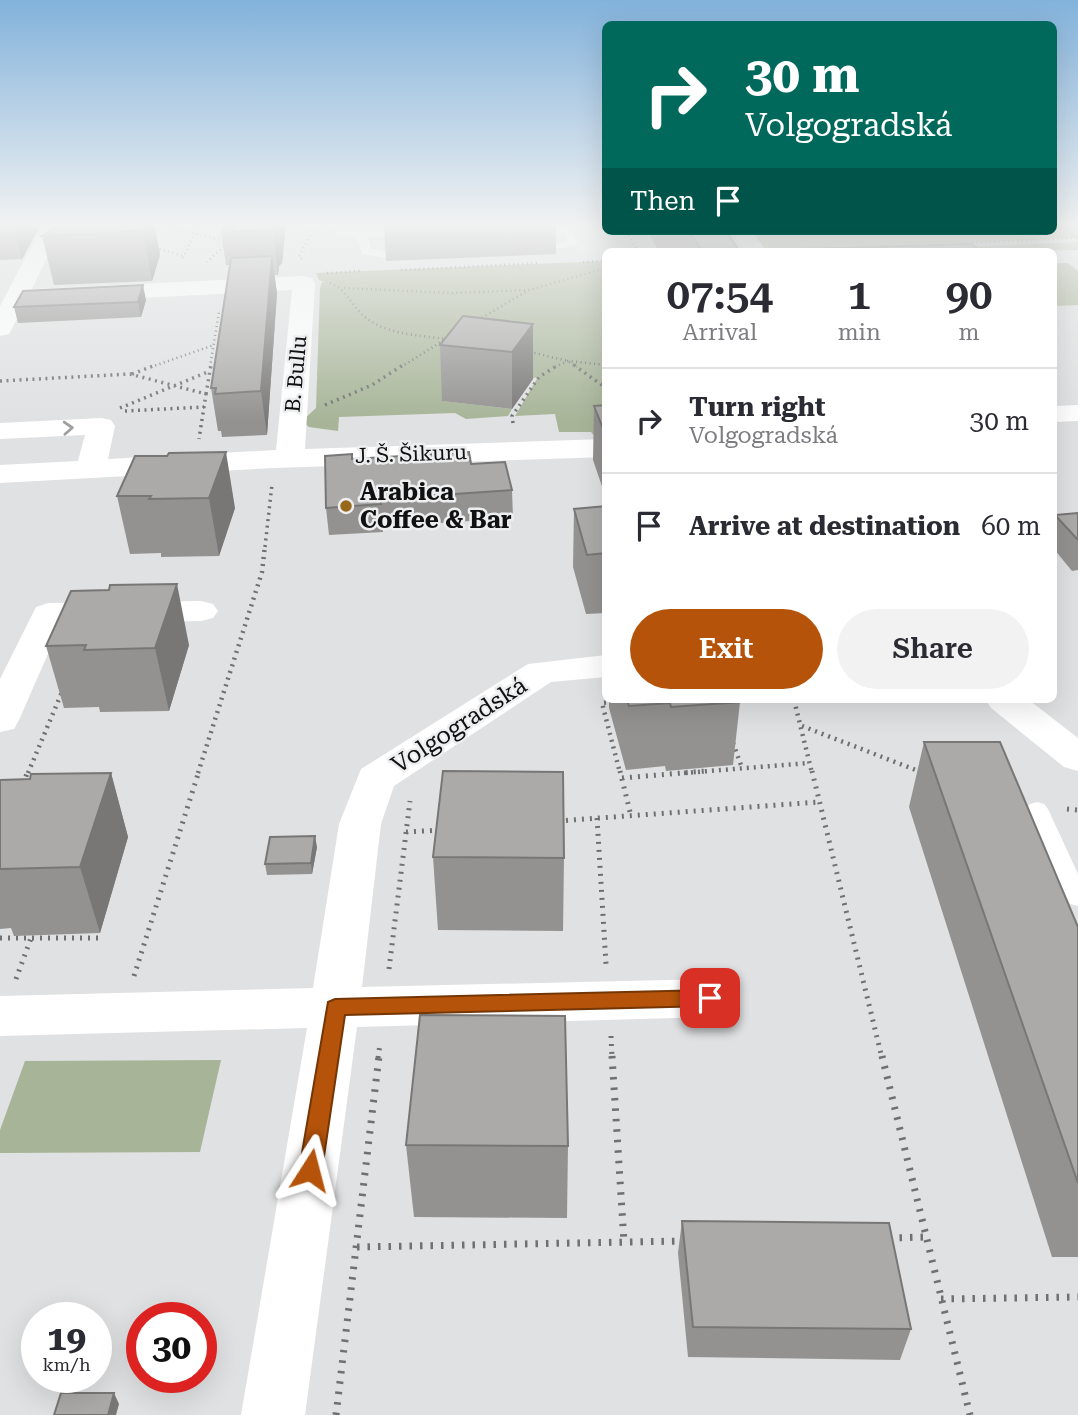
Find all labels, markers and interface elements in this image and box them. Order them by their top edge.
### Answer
text: 30 m [745,47,860,104]
icon: right [630,49,721,140]
text: Volgogradská [745,106,952,144]
icon: arrive [709,182,747,220]
text: Then [630,186,695,216]
text: 07:54 [667,270,773,319]
text: 1 [847,270,871,319]
text: 90 [945,270,992,319]
text: Arrival [682,319,757,346]
text: min [838,319,881,346]
text: m [958,319,979,346]
street label: B. Bullu [281,335,311,413]
text: Turn right [689,392,825,422]
icon: right [630,402,668,440]
text: 30 m [970,406,1029,436]
one-way arrow [63,421,74,436]
text: Volgogradská [689,422,838,449]
street label: J. Š. Šikuru [355,439,467,468]
place label: Arabica Coffee & Bar [360,478,512,534]
marker: Arabica Coffee & Bar [338,498,354,514]
icon: arrive [630,507,668,545]
text: Arrive at destination [689,511,960,541]
text: 60 m [981,511,1041,541]
button: Exit [630,609,823,689]
button: Share [837,609,1029,689]
street label: Volgogradská [386,671,532,779]
pin [680,968,740,1028]
icon: arrive [691,979,729,1017]
position arrow [273,1133,347,1207]
speed limit sign: 30 [126,1302,217,1393]
text: 19 [47,1318,86,1359]
text: km/h [42,1354,91,1375]

